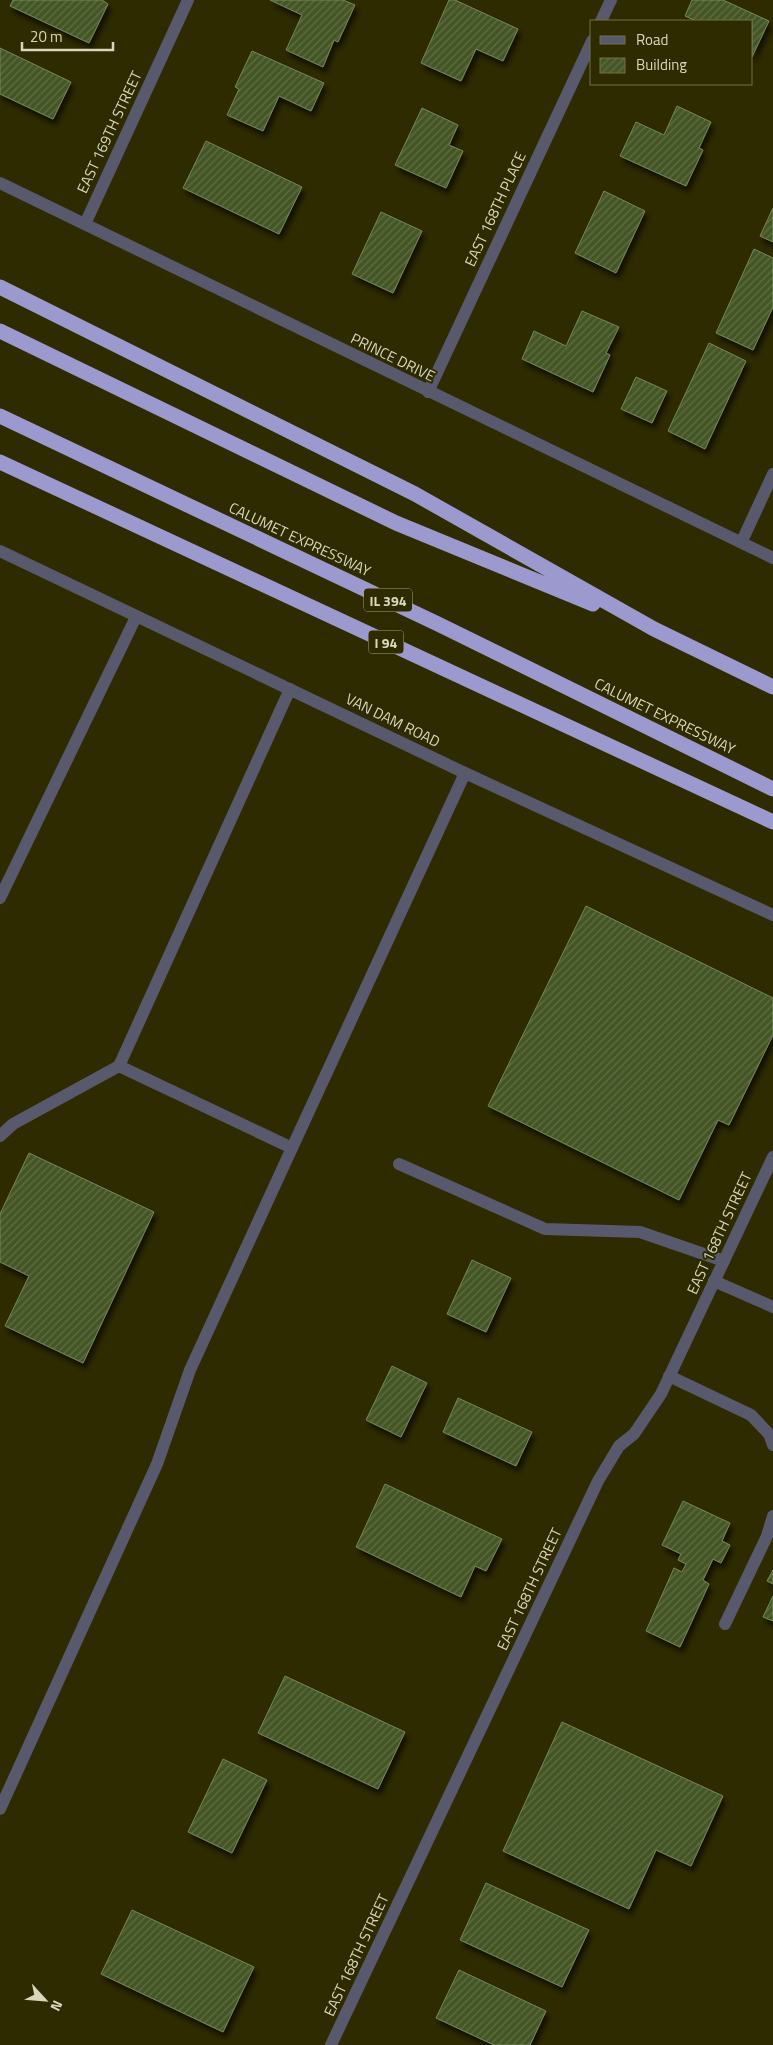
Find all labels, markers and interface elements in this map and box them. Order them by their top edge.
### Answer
scale bar [22,20,114,52]
legend [590,20,753,85]
text: 20 m [30,25,63,48]
text: Road [636,28,668,51]
text: Building [636,53,687,76]
street label: EAST 169TH STREET [71,67,148,197]
street label: EAST 168TH PLACE [458,148,532,270]
street label: PRINCE DRIVE [347,327,439,387]
street label: CALUMET EXPRESSWAY [225,496,375,582]
road number: IL 394 [364,588,412,612]
road number: I 94 [368,630,404,654]
street label: CALUMET EXPRESSWAY [591,672,739,760]
street label: VAN DAM ROAD [342,687,444,753]
street label: EAST 168TH STREET [681,1168,758,1298]
street label: EAST 168TH STREET [491,1524,568,1654]
street label: EAST 168TH STREET [318,1890,395,2020]
north arrow [20,1975,70,2025]
text: N [46,1997,69,2015]

